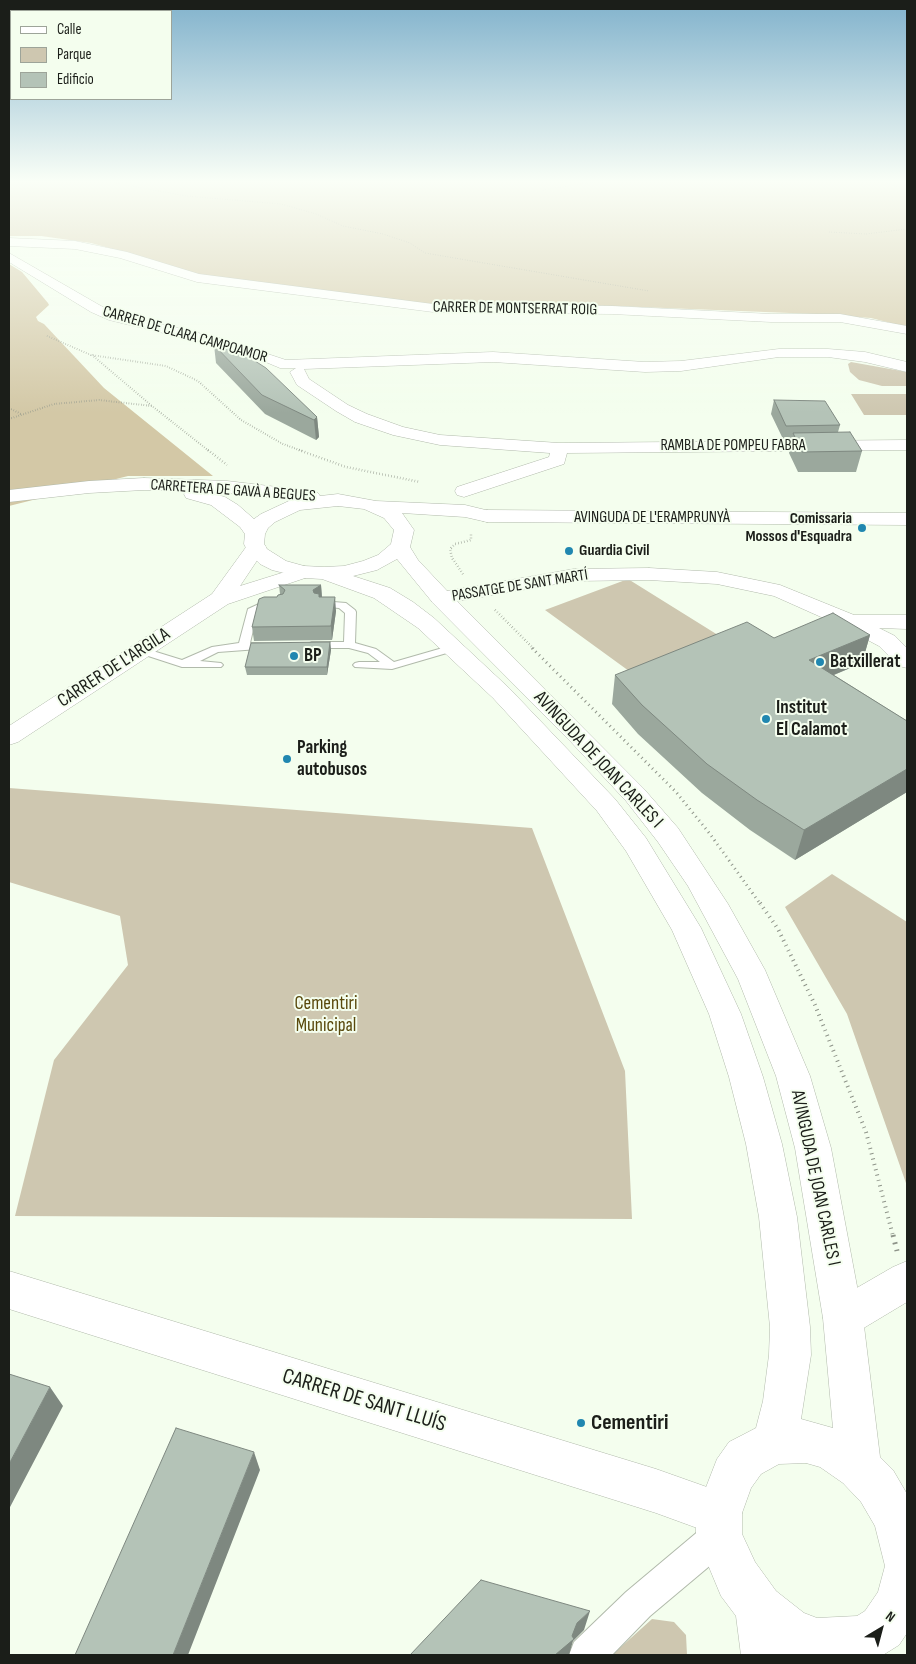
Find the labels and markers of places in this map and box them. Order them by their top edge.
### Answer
place label: Comissaria Mossos d'Esquadra [745,509,852,547]
marker: Comissaria Mossos d'Esquadra [856,522,868,534]
place label: Guardia Civil [579,541,650,561]
marker: Guardia Civil [563,545,575,557]
place label: BP [304,645,322,667]
marker: BP [288,650,300,662]
place label: Batxillerat [830,651,900,673]
marker: Batxillerat [814,656,826,668]
place label: Institut El Calamot [776,697,847,741]
marker: Institut El Calamot [760,713,772,725]
place label: Parking autobusos [297,737,367,781]
marker: Parking autobusos [281,753,293,765]
place label: Cementiri [591,1410,668,1436]
marker: Cementiri [575,1417,587,1429]

